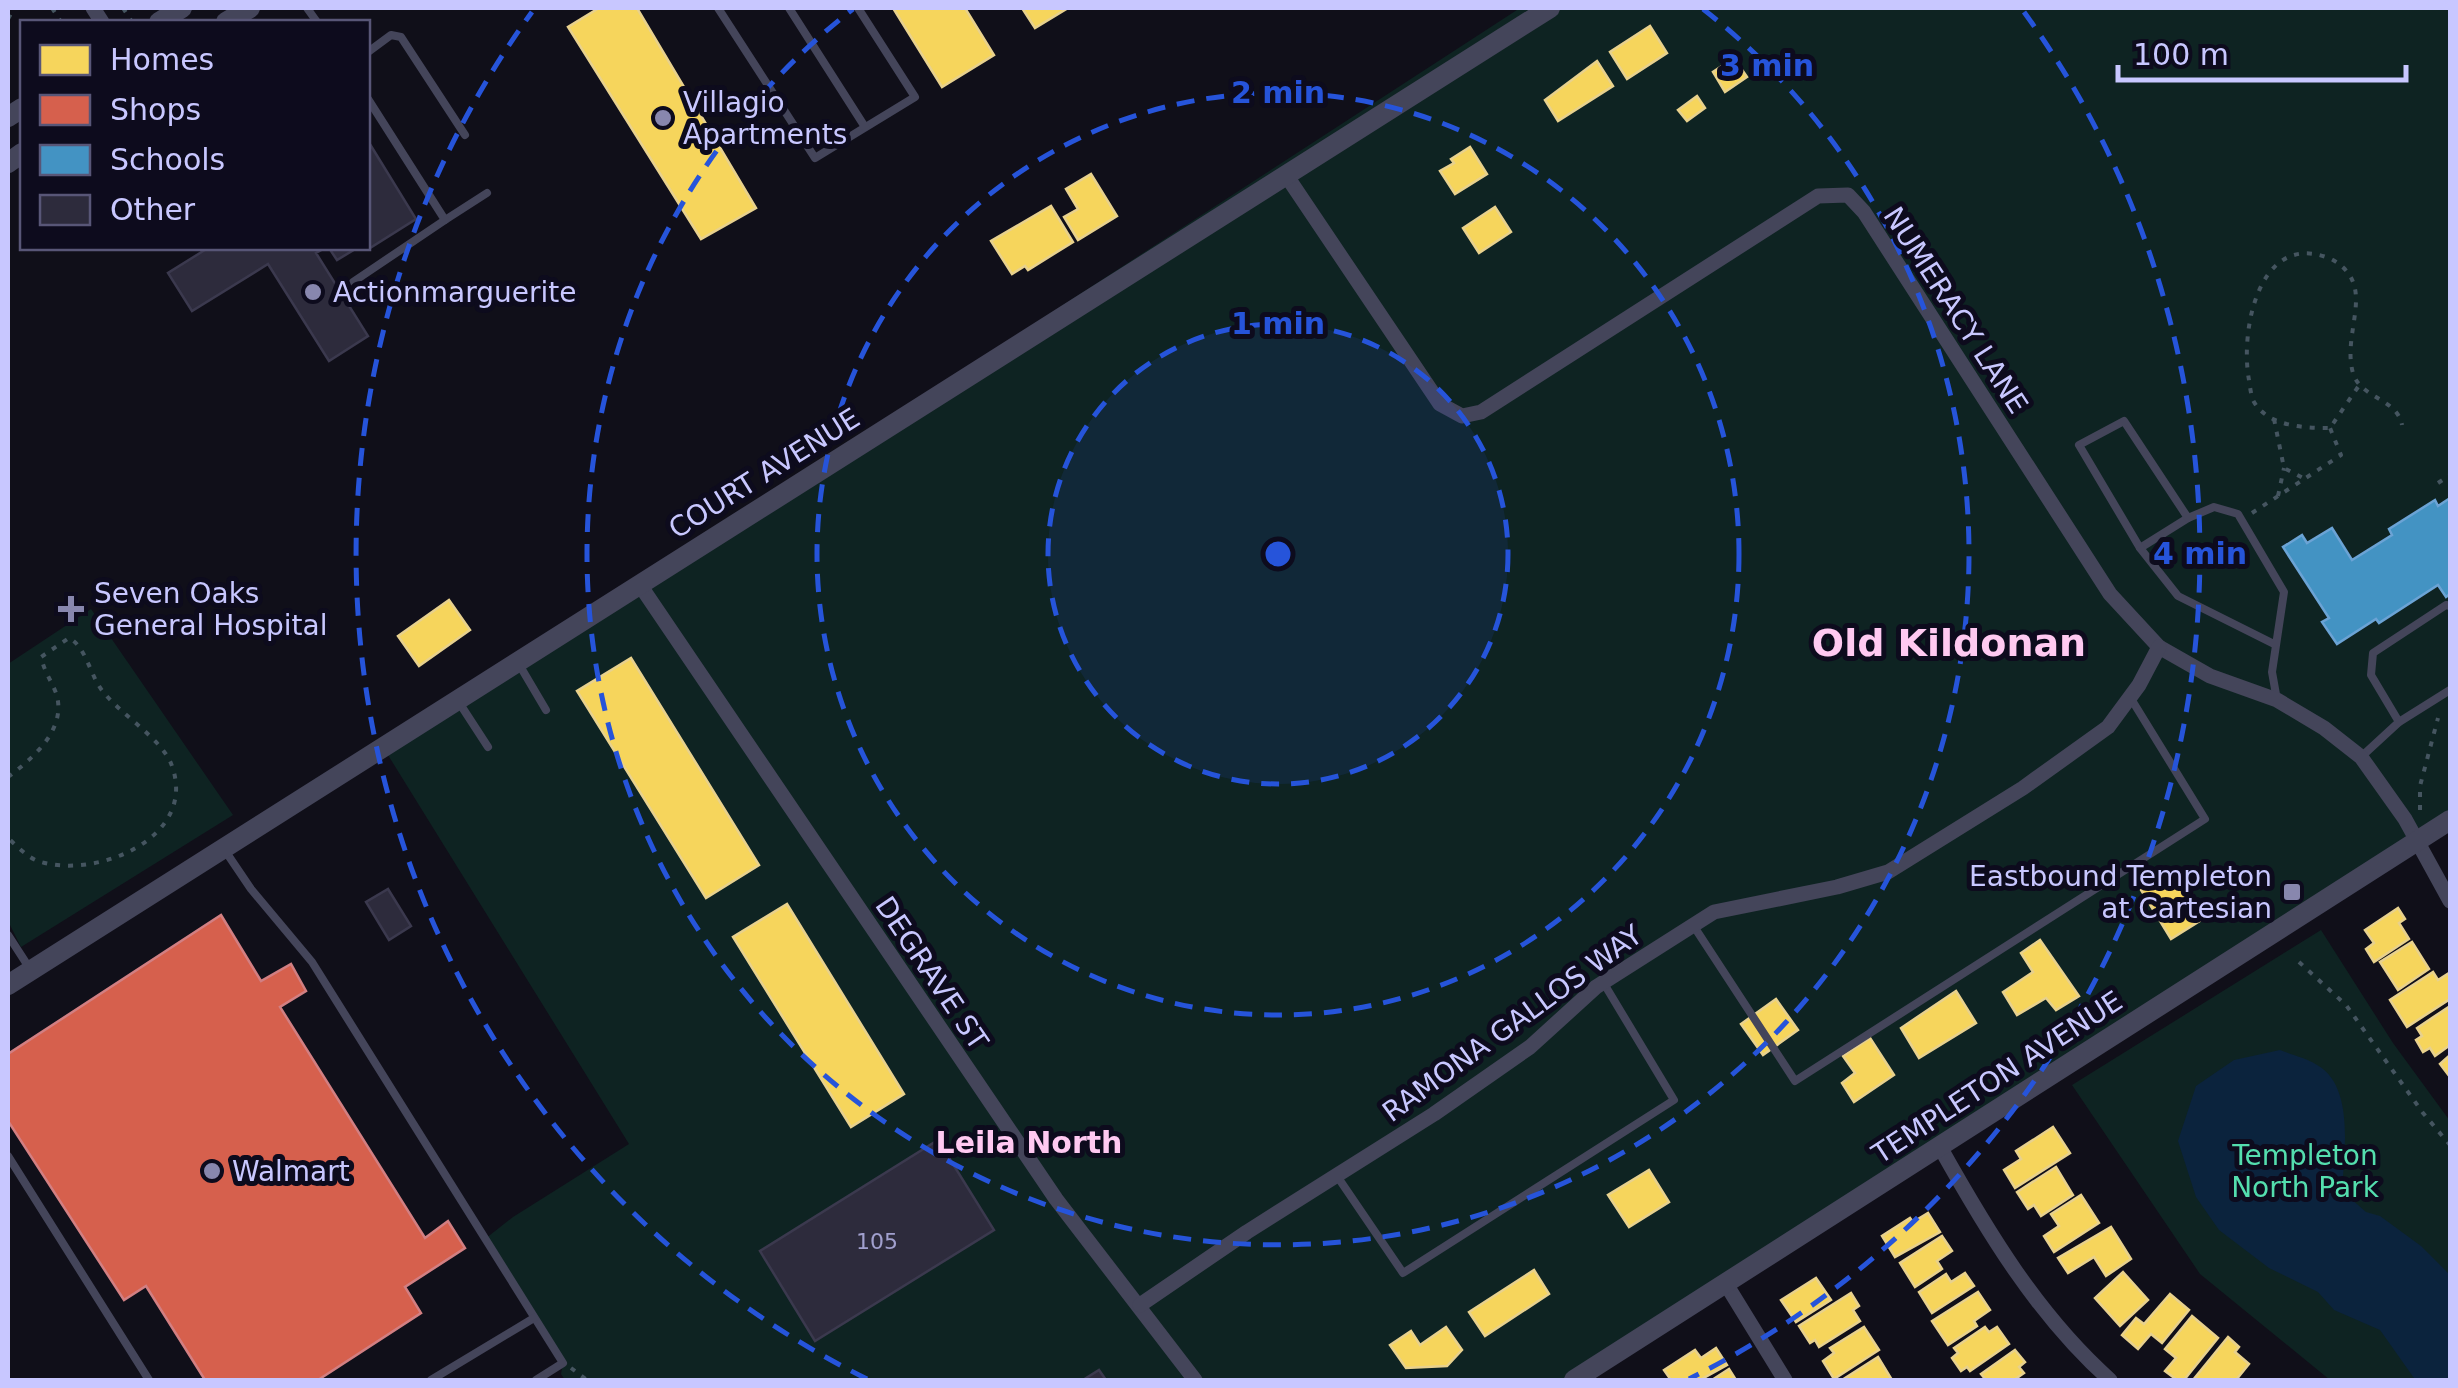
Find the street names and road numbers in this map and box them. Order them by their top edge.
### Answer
street label: NUMERACY LANE [1877,201,2035,420]
street label: COURT AVENUE [663,401,866,545]
street label: DEGRAVE ST [868,891,995,1057]
street label: RAMONA GALLOS WAY [1376,918,1649,1129]
street label: TEMPLETON AVENUE [1865,984,2128,1171]

